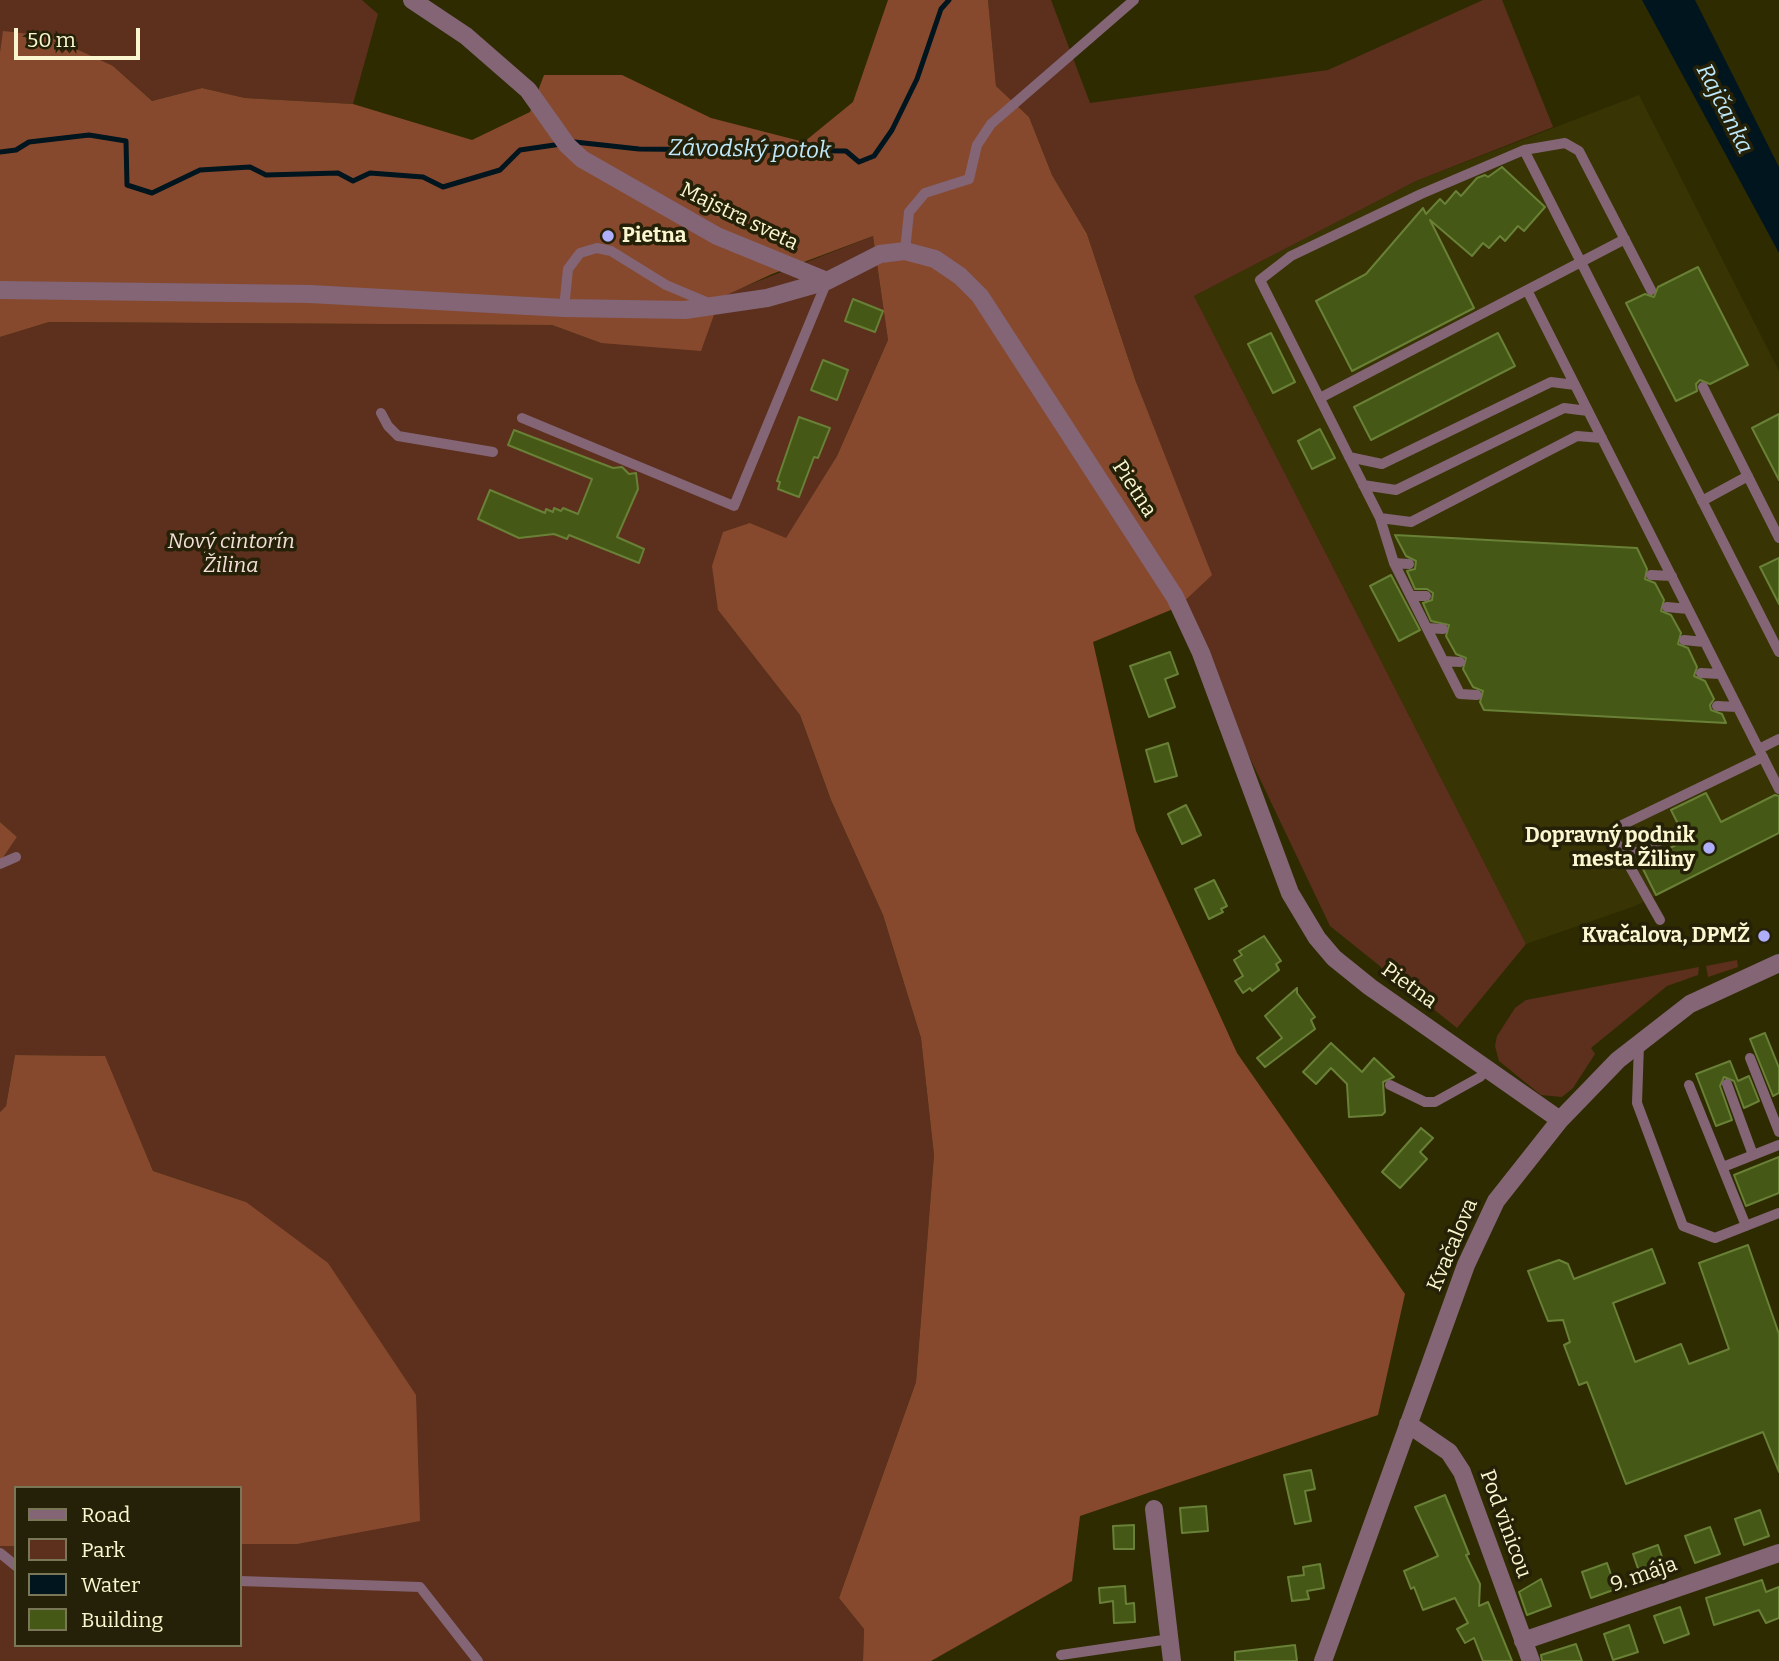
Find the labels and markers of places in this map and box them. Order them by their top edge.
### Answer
place label: Pietna [622,223,687,249]
marker: Pietna [600,228,616,244]
place label: Dopravný podnik mesta Žiliny [1525,823,1695,873]
marker: Dopravný podnik mesta Žiliny [1701,840,1717,856]
place label: Kvačalova, DPMŽ [1582,923,1750,949]
marker: Kvačalova, DPMŽ [1756,928,1772,944]

